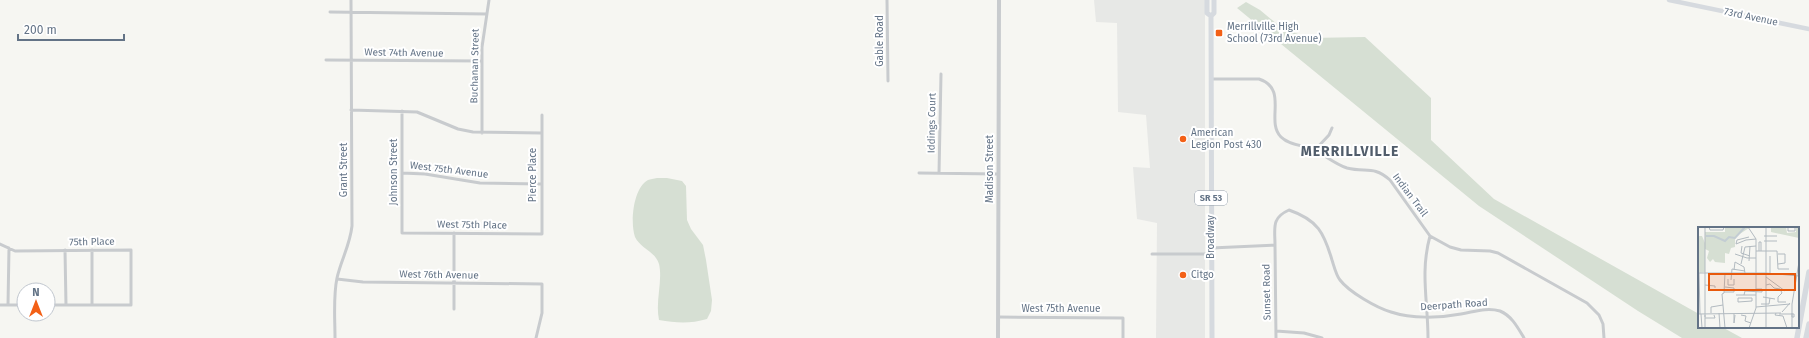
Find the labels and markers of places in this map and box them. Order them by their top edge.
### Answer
place label: Merrillville High School (73rd Avenue) [1227,21,1322,45]
marker: Merrillville High School (73rd Avenue) [1214,28,1224,38]
place label: American Legion Post 430 [1191,127,1262,151]
marker: American Legion Post 430 [1178,134,1188,144]
place label: Citgo [1191,269,1214,281]
marker: Citgo [1178,270,1188,280]

